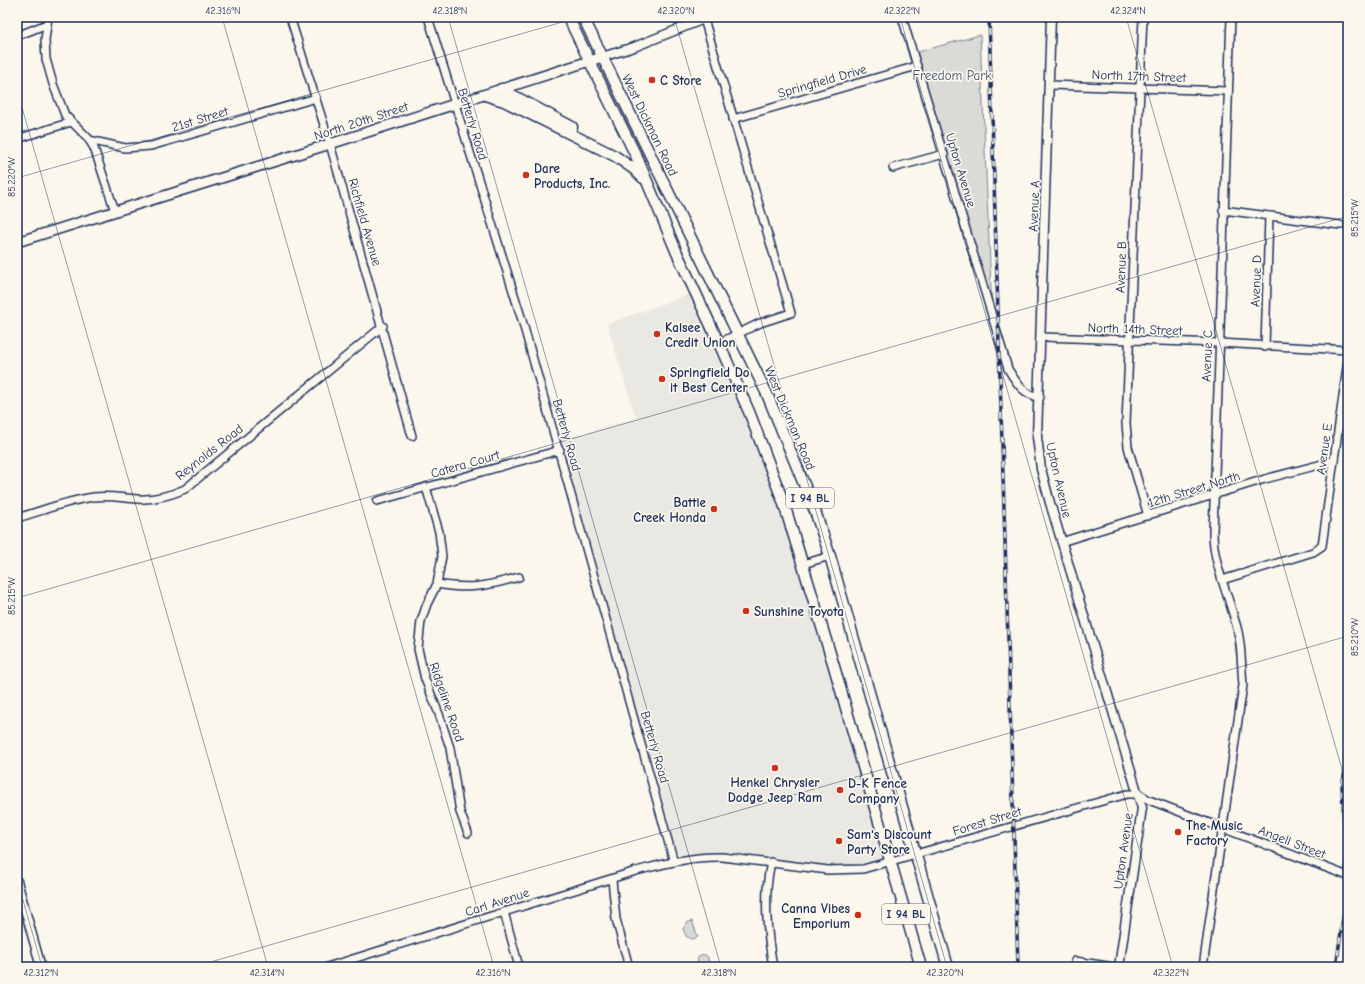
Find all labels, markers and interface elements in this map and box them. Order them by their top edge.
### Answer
text: 42.316°N [205,5,241,17]
text: 42.318°N [433,5,467,17]
text: 42.320°N [657,5,695,17]
text: 42.322°N [884,5,920,17]
text: 42.324°N [1110,5,1146,17]
street label: Springfield Drive [776,61,868,101]
street label: North 17th Street [1092,67,1188,85]
park label: Freedom Park [912,68,992,83]
street label: West Dickman Road [619,72,681,178]
place label: C Store [660,73,702,88]
marker: C Store [647,75,657,85]
street label: Betterly Road [455,86,491,162]
street label: North 20th Street [312,98,411,143]
street label: 21st Street [170,103,231,135]
street label: Upton Avenue [943,131,980,210]
text: 85.220°W [6,157,18,197]
place label: Dare Products, Inc. [534,161,610,191]
marker: Dare Products, Inc. [521,170,531,180]
street label: Richfield Avenue [345,176,385,268]
street label: Avenue A [1026,180,1042,232]
text: 85.215°W [1349,199,1361,237]
street label: Avenue B [1113,241,1129,293]
street label: Avenue D [1248,255,1264,307]
place label: Kalsee Credit Union [665,320,736,350]
street label: North 14th Street [1087,320,1184,338]
marker: Kalsee Credit Union [652,329,662,339]
street label: Avenue C [1199,330,1215,382]
street label: West Dickman Road [761,364,819,472]
place label: Springfield Do it Best Center [670,365,750,395]
marker: Springfield Do it Best Center [657,374,667,384]
street label: Betterly Road [550,397,584,473]
street label: Reynolds Road [172,421,246,483]
street label: Avenue E [1313,422,1335,476]
street label: Upton Avenue [1043,441,1075,520]
street label: Catera Court [429,447,502,481]
street label: 12th Street North [1146,468,1242,510]
road number: I 94 BL [786,488,834,508]
place label: Battle Creek Honda [633,495,707,525]
marker: Battle Creek Honda [709,504,719,514]
text: 85.215°W [6,577,18,615]
place label: Sunshine Toyota [754,604,844,619]
marker: Sunshine Toyota [741,606,751,616]
text: 85.210°W [1349,617,1361,656]
street label: Ridgeline Road [426,660,468,744]
street label: Betterly Road [638,709,672,785]
marker: Henkel Chrysler Dodge Jeep Ram [770,763,780,773]
place label: Henkel Chrysler Dodge Jeep Ram [728,775,822,805]
place label: D-K Fence Company [848,776,907,806]
marker: D-K Fence Company [835,785,845,795]
street label: Forest Street [951,803,1024,839]
street label: Upton Avenue [1110,811,1136,890]
place label: The Music Factory [1186,818,1243,848]
street label: Angell Street [1256,822,1329,862]
place label: Sam's Discount Party Store [847,827,932,857]
marker: The Music Factory [1173,827,1183,837]
marker: Sam's Discount Party Store [834,836,844,846]
street label: Carl Avenue [463,884,531,919]
place label: Canna Vibes Emporium [781,901,850,931]
road number: I 94 BL [882,904,930,924]
marker: Canna Vibes Emporium [853,910,863,920]
text: 42.312°N [24,967,58,979]
text: 42.314°N [250,967,284,979]
text: 42.316°N [475,967,511,979]
text: 42.318°N [702,967,736,979]
text: 42.320°N [926,967,964,979]
text: 42.322°N [1153,967,1189,979]

